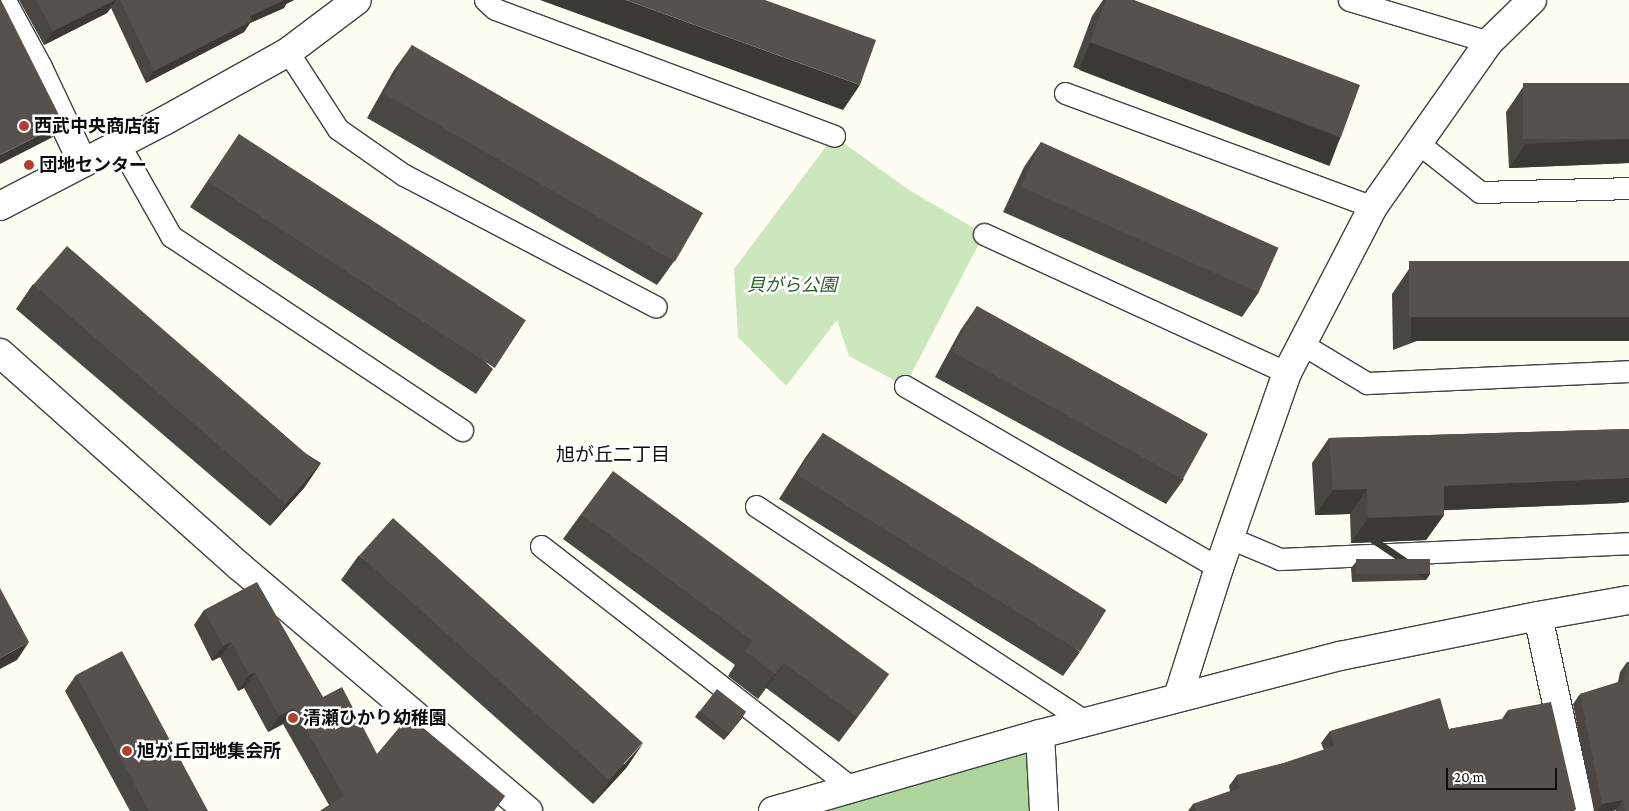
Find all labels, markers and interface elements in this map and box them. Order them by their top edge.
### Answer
place label: 西武中央商店街 [34,115,160,137]
marker: 西武中央商店街 [18,120,30,132]
place label: 団地センター [39,154,147,176]
marker: 団地センター [23,159,35,171]
park label: 貝がら公園 [747,274,837,296]
district label: 旭が丘二丁目 [556,444,670,466]
place label: 清瀬ひかり幼稚園 [303,707,447,729]
marker: 清瀬ひかり幼稚園 [287,712,299,724]
place label: 旭が丘団地集会所 [137,740,281,762]
marker: 旭が丘団地集会所 [121,745,133,757]
scale bar [1449,758,1560,790]
text: 20 m [1454,769,1485,785]

